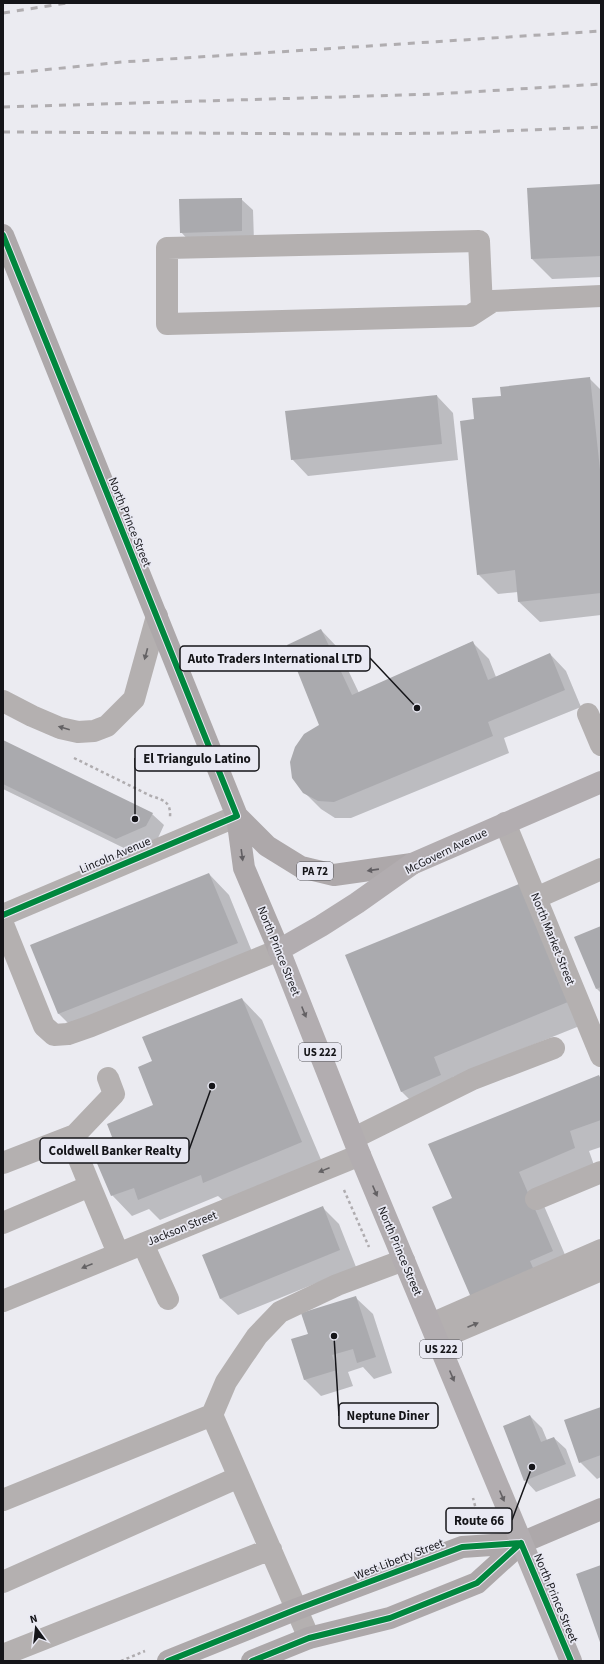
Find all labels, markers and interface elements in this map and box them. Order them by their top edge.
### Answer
street label: North Prince Street [104,475,155,570]
callout: Auto Traders International LTD [180,646,370,671]
one-way arrow [143,648,149,660]
text: Auto Traders International LTD [187,650,362,668]
one-way arrow [57,725,69,731]
callout: El Triangulo Latino [135,746,259,771]
text: El Triangulo Latino [143,750,251,768]
street label: McGovern Avenue [402,824,490,879]
street label: Lincoln Avenue [77,833,154,878]
one-way arrow [239,849,245,861]
road number: PA 72 [297,862,333,880]
one-way arrow [367,867,379,873]
street label: North Market Street [526,890,579,988]
street label: North Prince Street [253,904,304,999]
one-way arrow [301,1006,307,1018]
road number: US 222 [299,1043,341,1061]
callout: Coldwell Banker Realty [40,1138,189,1163]
text: Coldwell Banker Realty [49,1142,182,1160]
one-way arrow [318,1167,330,1173]
one-way arrow [372,1185,378,1197]
street label: North Prince Street [373,1204,426,1298]
street label: Jackson Street [145,1207,220,1250]
one-way arrow [80,1264,92,1270]
one-way arrow [467,1321,479,1327]
road number: US 222 [420,1340,462,1358]
one-way arrow [449,1370,455,1381]
callout: Neptune Diner [339,1403,438,1428]
text: Neptune Diner [347,1407,430,1425]
one-way arrow [499,1490,505,1501]
callout: Route 66 [446,1508,512,1533]
text: Route 66 [454,1512,504,1530]
street label: West Liberty Street [352,1535,446,1584]
street label: North Prince Street [529,1551,582,1645]
north arrow [16,1608,56,1648]
text: N [28,1611,39,1627]

